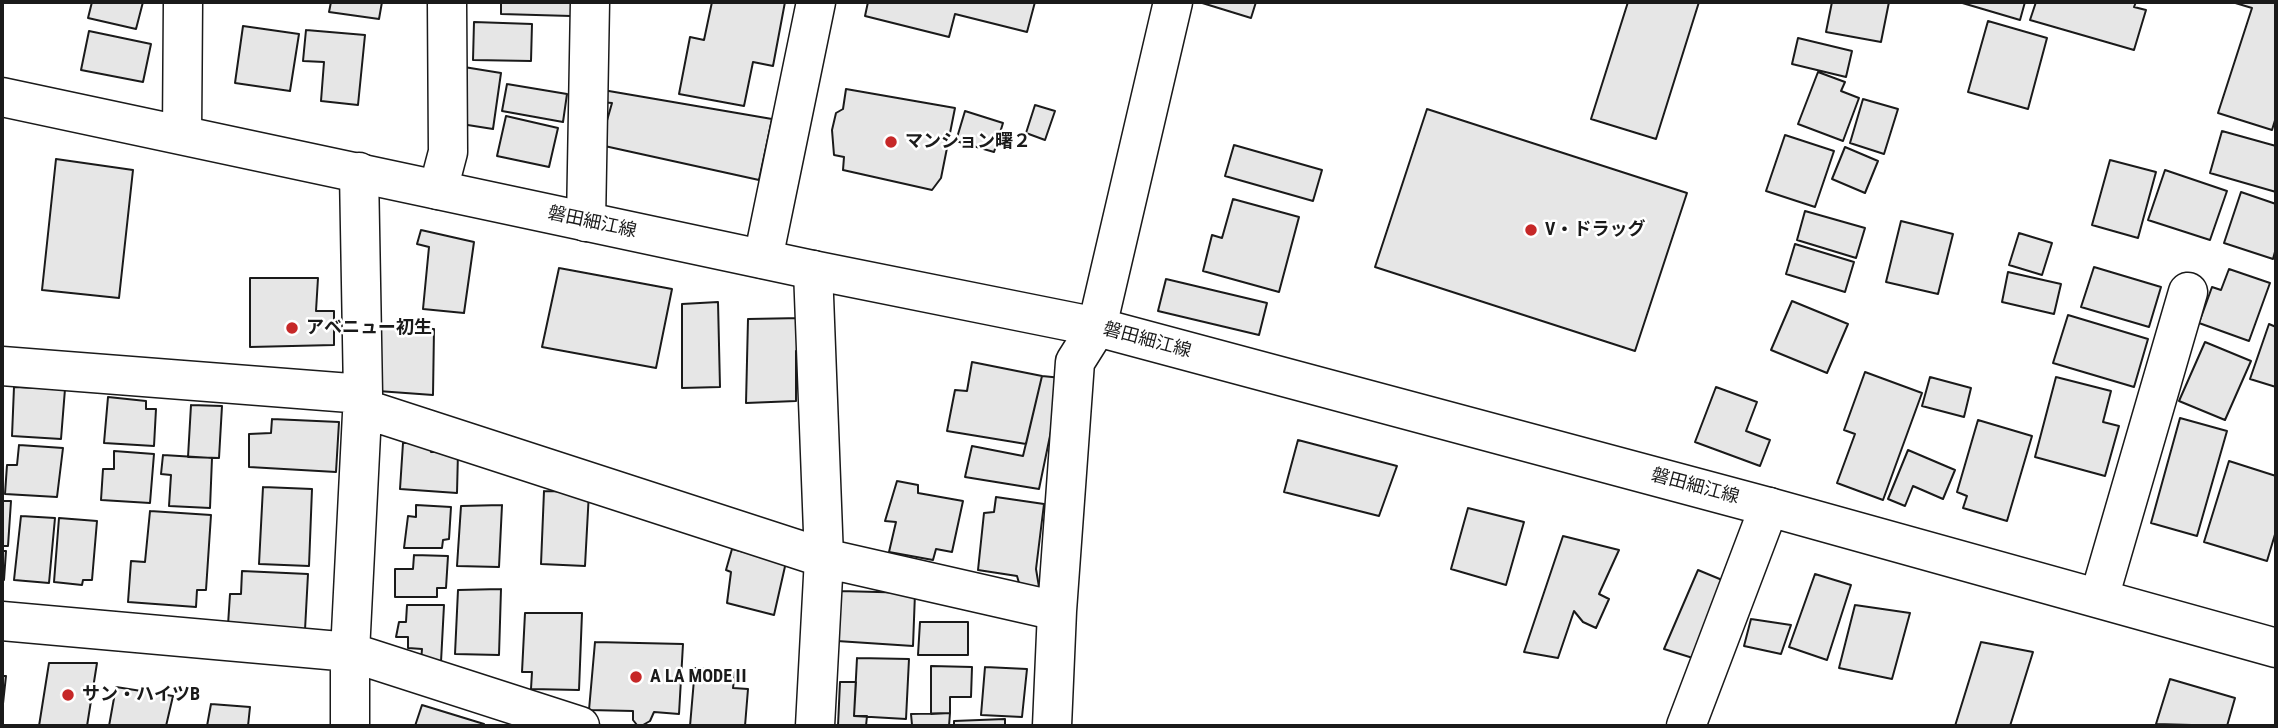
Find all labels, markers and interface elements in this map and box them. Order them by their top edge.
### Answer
place label: マンション曙２ [905,131,1031,153]
marker: マンション曙２ [883,134,899,150]
street label: 磐田細江線 [546,203,638,243]
place label: V・ドラッグ [1545,219,1645,241]
marker: V・ドラッグ [1523,222,1539,238]
place label: アベニュー初生 [306,317,432,339]
street label: 磐田細江線 [1101,319,1193,363]
marker: アベニュー初生 [284,320,300,336]
street label: 磐田細江線 [1649,465,1741,509]
place label: A LA MODEⅡ [650,666,750,688]
marker: A LA MODEⅡ [628,669,644,685]
place label: サン・ハイツB [82,684,200,706]
marker: サン・ハイツB [60,687,76,703]

